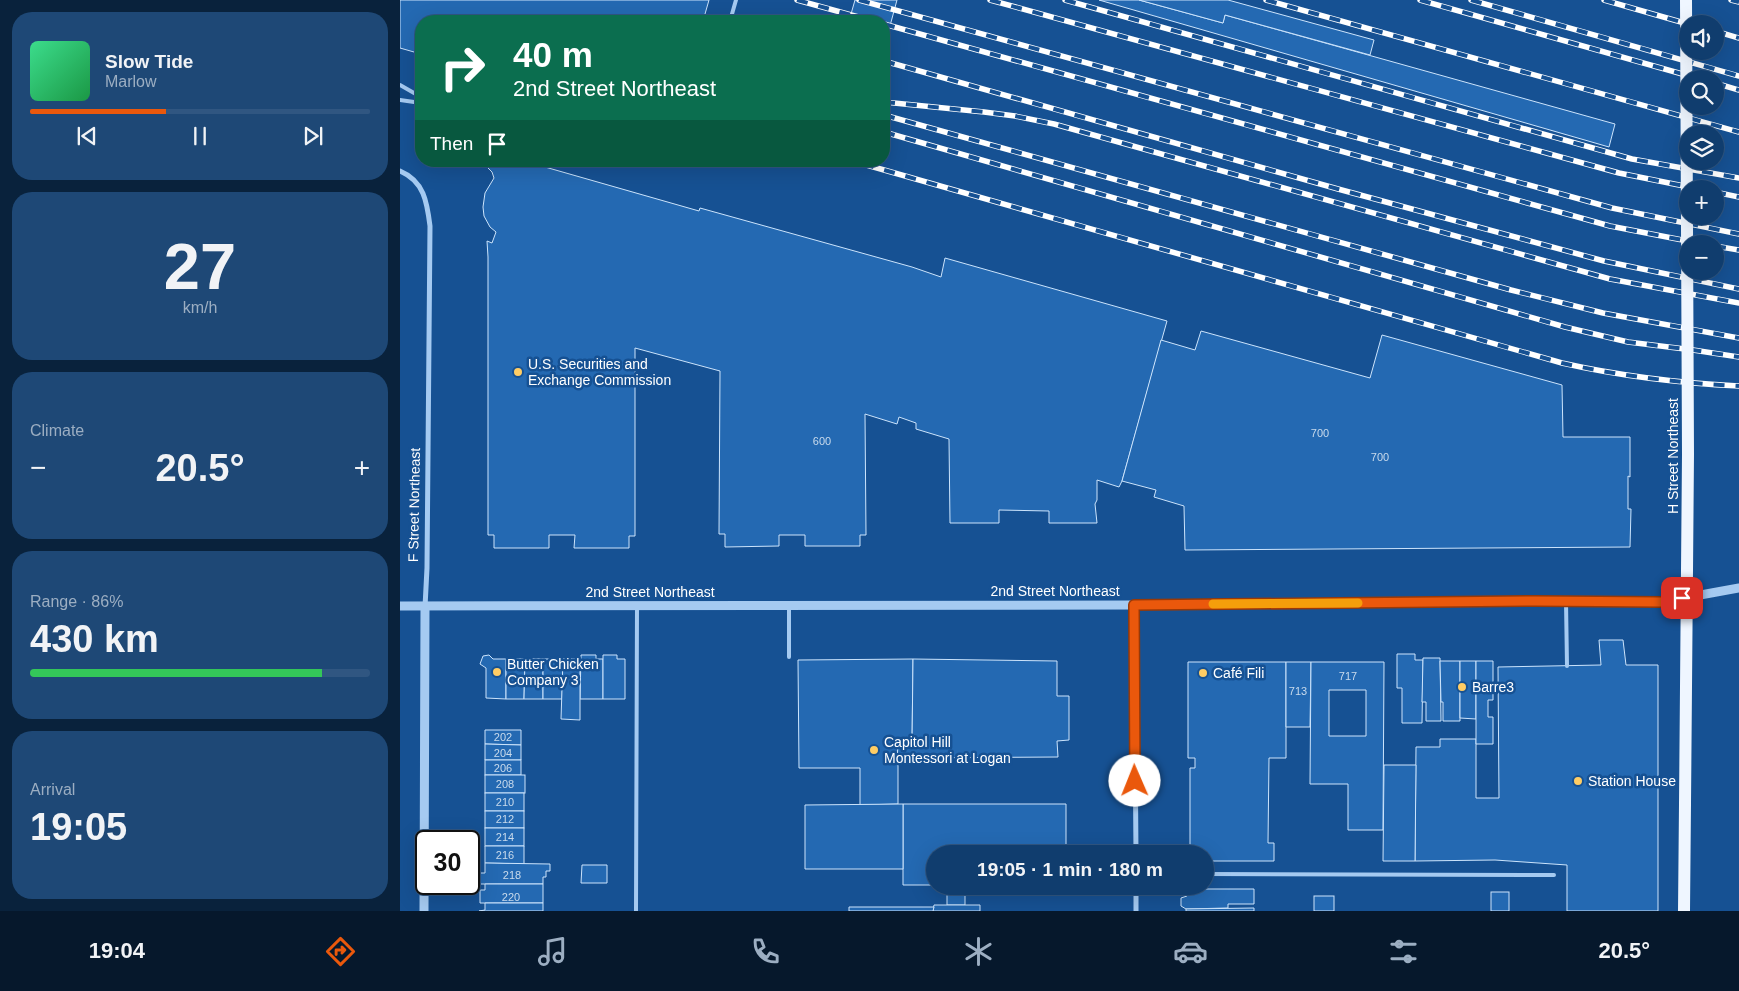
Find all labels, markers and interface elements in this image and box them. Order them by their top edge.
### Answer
map controls [1679,15,1724,280]
button: sound [1679,15,1724,60]
icon: right [430,35,495,100]
text: 40 m [513,35,593,74]
text: Slow Tide [105,51,193,72]
button: search [1679,70,1724,115]
text: Marlow [105,73,157,90]
text: 2nd Street Northeast [513,76,716,101]
icon: previous [73,122,101,150]
icon: pause [186,122,214,150]
icon: next [299,122,327,150]
button: layers [1679,125,1724,170]
icon: arrive [483,130,511,158]
text: Then [430,133,473,154]
button: + [1679,180,1724,225]
text: 27 [164,230,236,303]
button: − [1679,235,1724,280]
text: km/h [183,299,217,316]
place label: U.S. Securities and Exchange Commission [528,356,671,388]
marker: U.S. Securities and Exchange Commission [512,366,524,378]
street label: H Street Northeast [1665,398,1681,514]
text: Climate [30,422,84,439]
house number: 700 [1311,427,1329,439]
house number: 600 [813,435,831,447]
text: 20.5° [155,447,245,489]
street label: F Street Northeast [405,448,423,562]
house number: 700 [1371,451,1389,463]
text: − [30,452,46,483]
text: + [354,452,370,483]
pin [1661,577,1703,619]
street label: 2nd Street Northeast [990,583,1120,599]
street label: 2nd Street Northeast [585,584,715,600]
icon: arrive [1668,584,1696,612]
text: Range · 86% [30,593,123,610]
text: 430 km [30,618,159,660]
place label: Butter Chicken Company 3 [507,656,599,688]
place label: Café Fili [1213,665,1264,681]
marker: Butter Chicken Company 3 [491,666,503,678]
marker: Café Fili [1197,667,1209,679]
house number: 717 [1339,670,1357,682]
place label: Barre3 [1472,679,1514,695]
marker: Barre3 [1456,681,1468,693]
house number: 713 [1289,685,1307,697]
house number: 202 [494,731,512,743]
place label: Capitol Hill Montessori at Logan [884,734,1011,766]
marker: Capitol Hill Montessori at Logan [868,744,880,756]
house number: 204 [494,747,512,759]
position arrow [1108,754,1160,806]
house number: 206 [494,762,512,774]
place label: Station House [1588,773,1676,789]
marker: Station House [1572,775,1584,787]
house number: 208 [496,778,514,790]
text: Arrival [30,781,75,798]
house number: 210 [496,796,514,808]
text: 19:05 [30,806,127,848]
house number: 212 [496,813,514,825]
speed limit sign: 30 [415,830,480,895]
house number: 214 [496,831,514,843]
house number: 216 [496,849,514,861]
text: 19:05 · 1 min · 180 m [977,859,1163,880]
house number: 218 [503,869,521,881]
house number: 220 [502,891,520,903]
icon: directions [323,934,358,969]
icon: music [535,934,570,969]
icon: phone [748,934,783,969]
icon: climate [961,934,996,969]
icon: car [1173,934,1208,969]
icon: filters [1386,934,1421,969]
text: 19:04 [89,938,145,963]
text: 20.5° [1598,938,1650,963]

